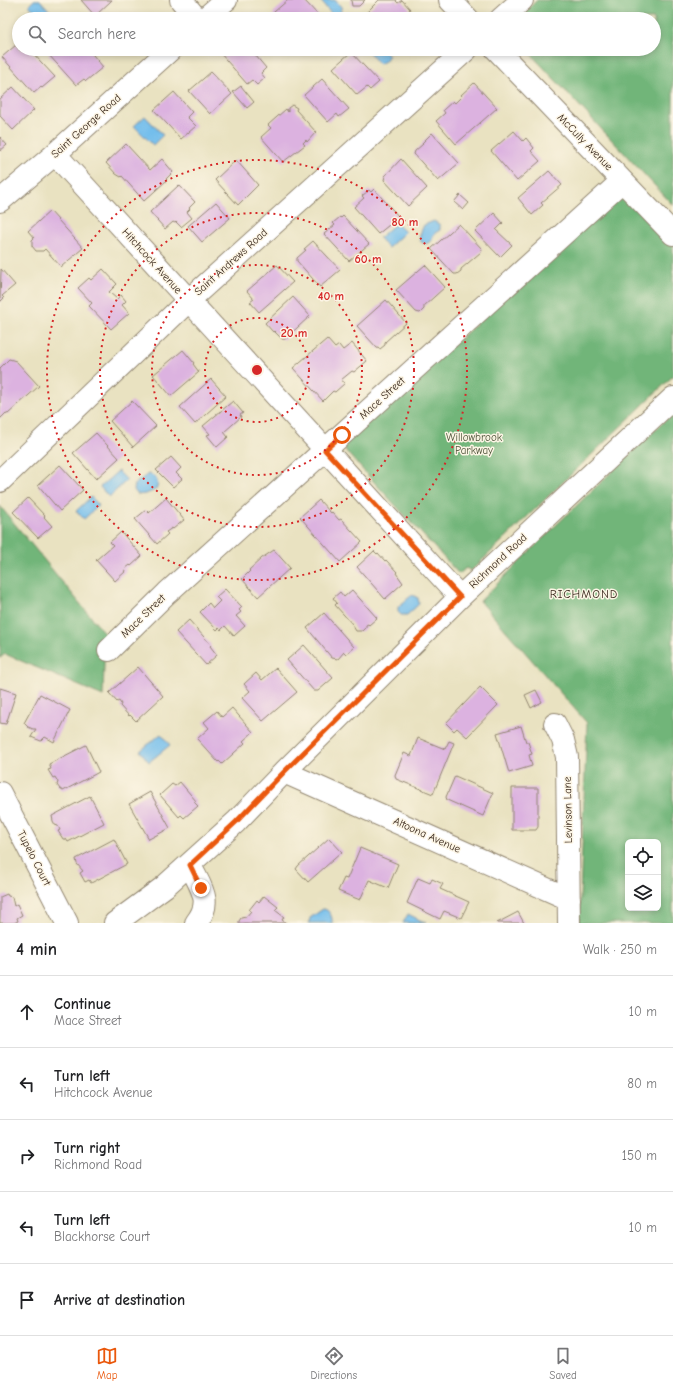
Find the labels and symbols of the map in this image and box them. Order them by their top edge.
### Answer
street label: Saint George Road [49,91,124,161]
street label: McCully Avenue [555,111,616,173]
text: 80 m [392,215,418,229]
street label: Hitchcock Avenue [119,226,185,297]
street label: Saint Andrews Road [192,226,270,298]
text: 60 m [355,252,381,266]
text: 40 m [318,289,344,303]
text: 20 m [281,326,307,340]
centre of rings [250,363,264,377]
street label: Mace Street [356,374,408,422]
route start [333,426,351,444]
park label: Willowbrook Parkway [446,431,503,457]
street label: Richmond Road [466,531,530,591]
district label: RICHMOND [550,587,618,601]
street label: Mace Street [118,591,169,640]
street label: Levinson Lane [561,776,575,843]
street label: Altoona Avenue [391,814,463,856]
street label: Tupelo Court [15,828,54,889]
route end [192,879,210,897]

